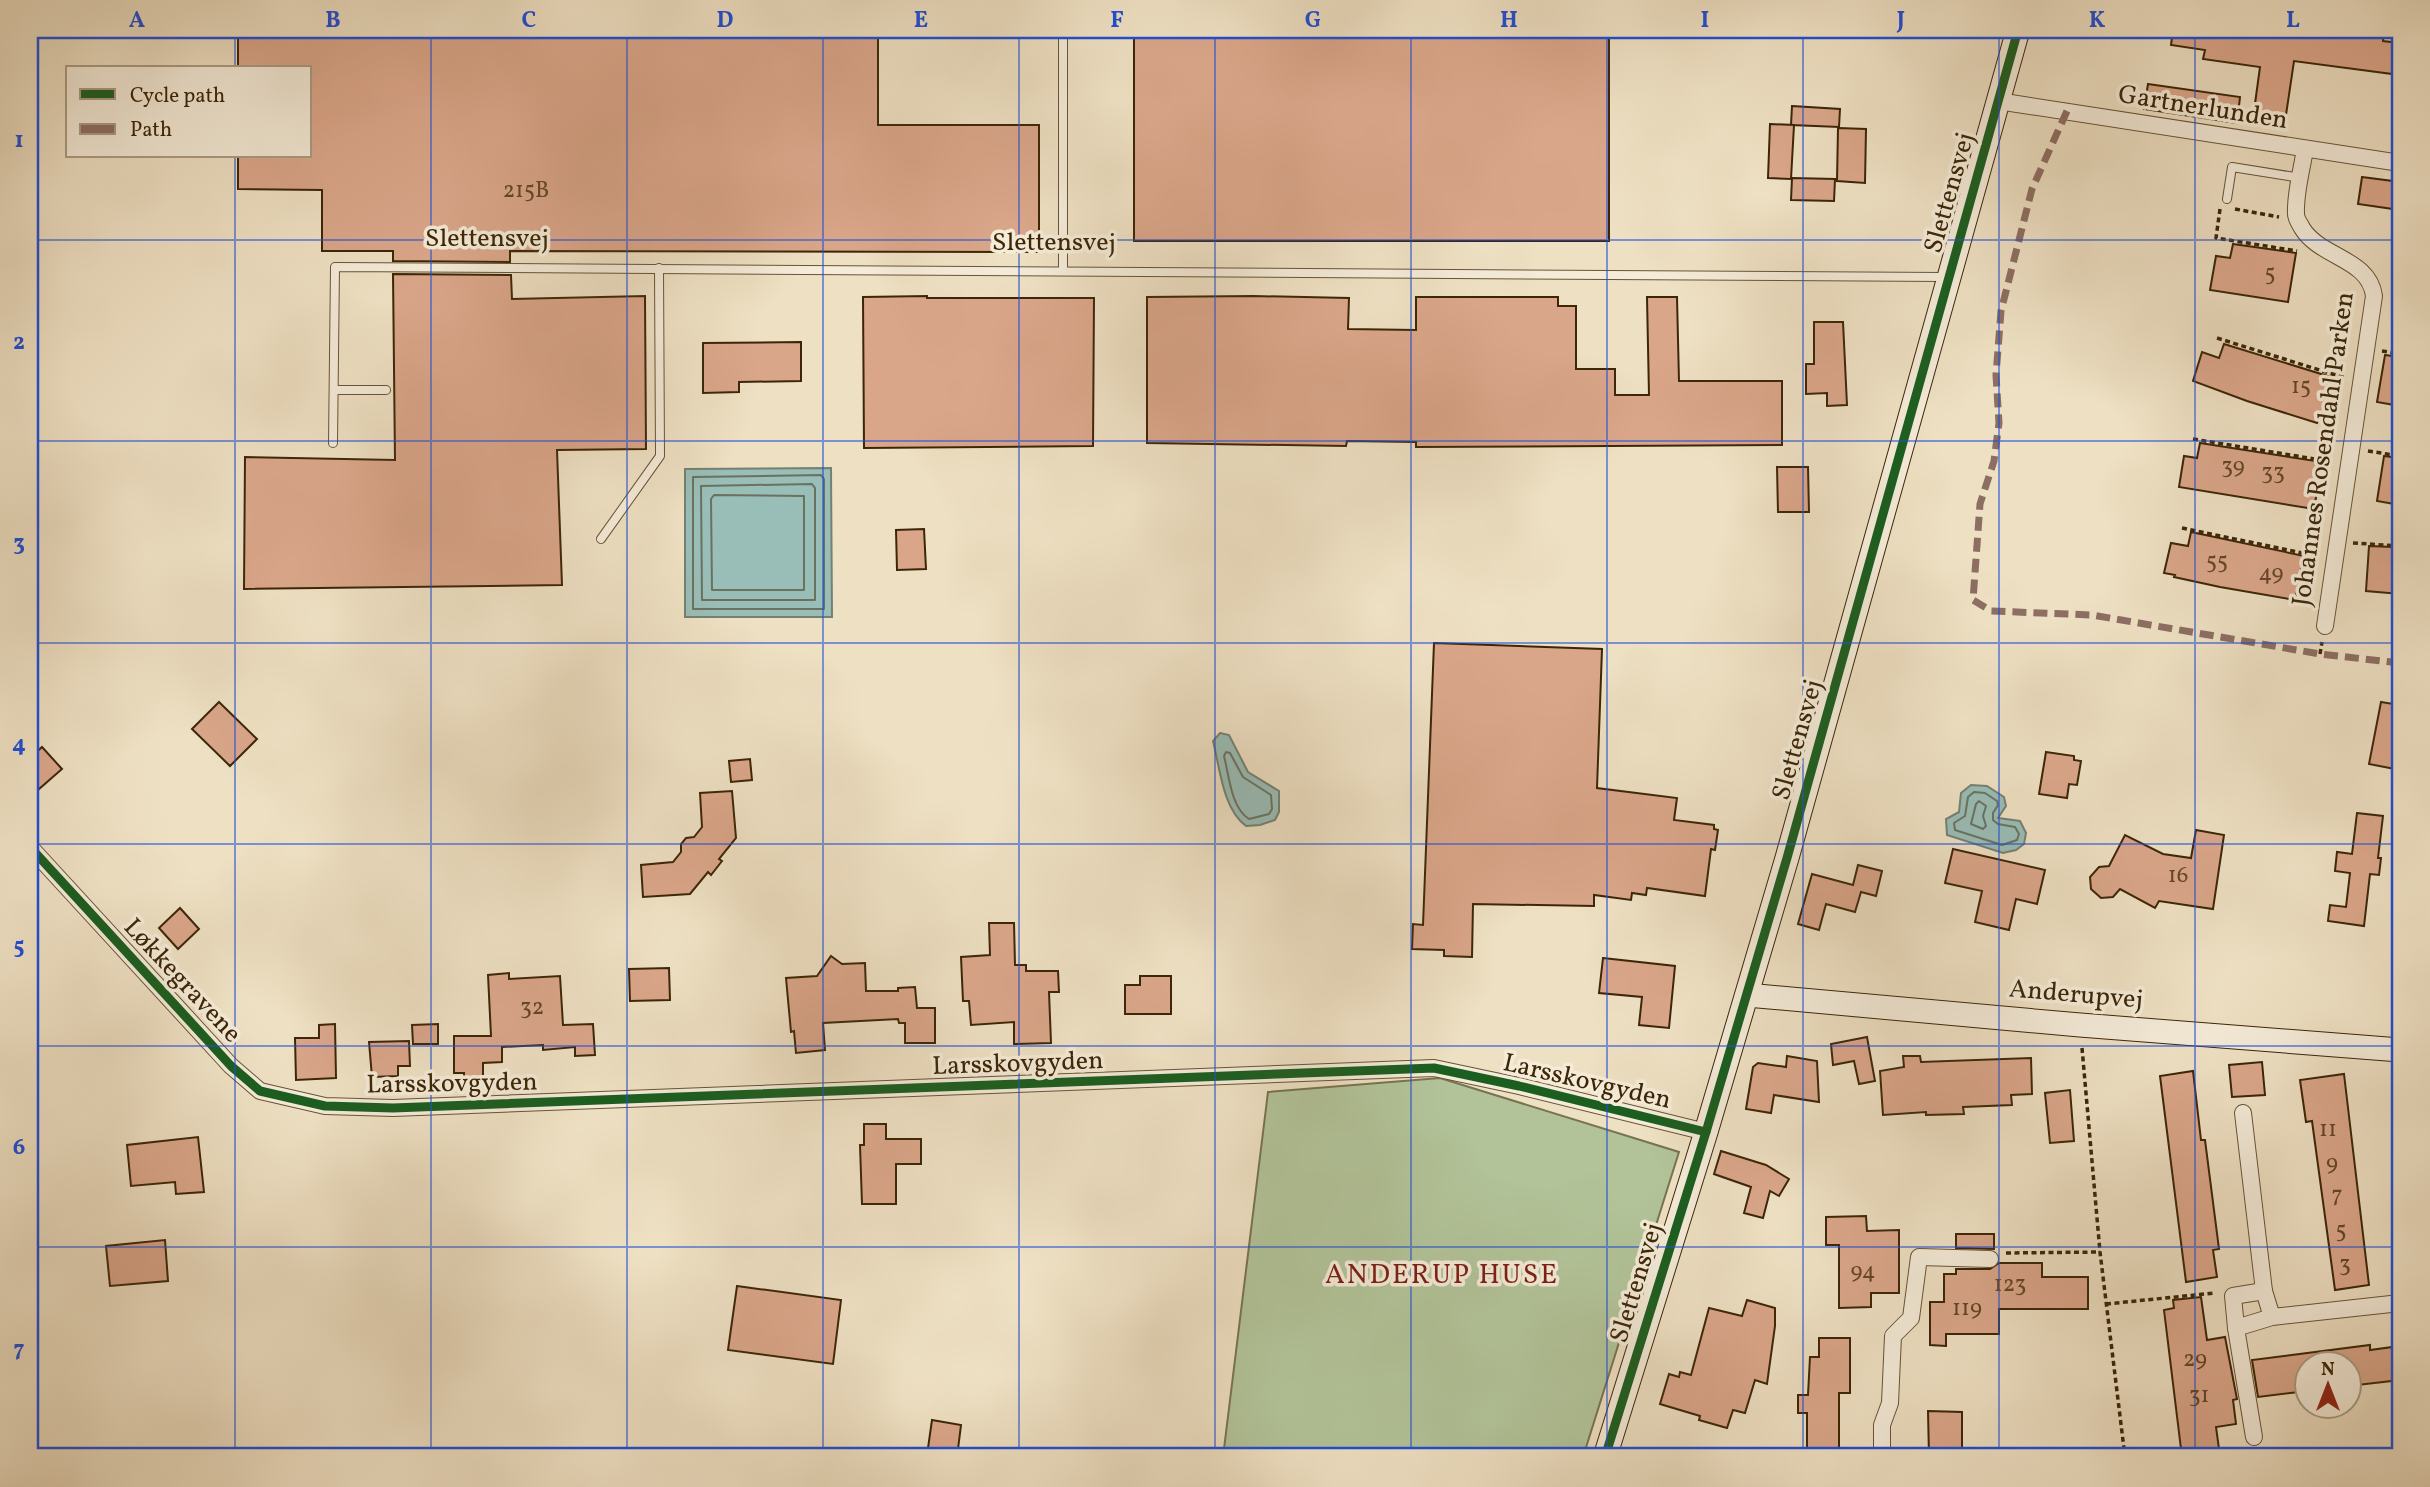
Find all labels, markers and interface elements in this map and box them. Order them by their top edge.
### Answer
text: A [129,5,145,37]
text: B [325,5,341,37]
text: C [522,5,536,37]
text: D [717,5,734,37]
text: E [914,5,928,37]
text: F [1110,5,1124,37]
text: G [1305,5,1321,37]
text: H [1500,5,1518,37]
text: I [1701,5,1709,37]
text: J [1896,5,1905,37]
text: K [2089,5,2106,37]
text: L [2286,5,2300,37]
legend [66,66,312,158]
street label: Gartnerlunden [2116,77,2290,139]
text: Cycle path [130,82,225,111]
text: Path [130,116,172,145]
text: 1 [14,125,24,157]
street label: Slettensvej [1916,129,1984,257]
house number: 215B [503,175,549,207]
street label: Slettensvej [425,221,549,257]
street label: Slettensvej [992,225,1116,261]
house number: 5 [2264,258,2276,290]
street label: Johannes Rosendahl Parken [2284,290,2364,608]
text: 2 [13,327,25,359]
house number: 15 [2291,371,2311,403]
house number: 39 [2221,451,2245,483]
house number: 33 [2261,457,2285,489]
text: 3 [13,528,25,560]
house number: 55 [2206,546,2228,578]
house number: 49 [2259,558,2284,590]
street label: Slettensvej [1764,676,1832,804]
text: 4 [12,729,26,761]
house number: 16 [2168,860,2188,892]
street label: Løkkegravene [115,911,249,1051]
text: 5 [13,931,25,963]
street label: Anderupvej [2008,971,2144,1019]
house number: 32 [520,992,544,1024]
street label: Larsskovgyden [932,1043,1104,1085]
street label: Larsskovgyden [1499,1045,1675,1119]
street label: Larsskovgyden [366,1065,538,1103]
house number: 11 [2319,1114,2337,1146]
text: 6 [13,1132,25,1164]
house number: 9 [2326,1148,2338,1180]
house number: 7 [2331,1180,2343,1212]
house number: 5 [2335,1215,2347,1247]
street label: Slettensvej [1602,1219,1672,1347]
house number: 3 [2339,1249,2351,1281]
district label: ANDERUP HUSE [1325,1256,1559,1295]
house number: 94 [1850,1256,1876,1288]
house number: 123 [1994,1269,2026,1301]
house number: 119 [1952,1293,1982,1325]
text: 7 [14,1334,25,1366]
house number: 29 [2183,1344,2207,1376]
north arrow [2294,1350,2364,1420]
text: N [2321,1357,2335,1383]
house number: 31 [2189,1380,2209,1412]

